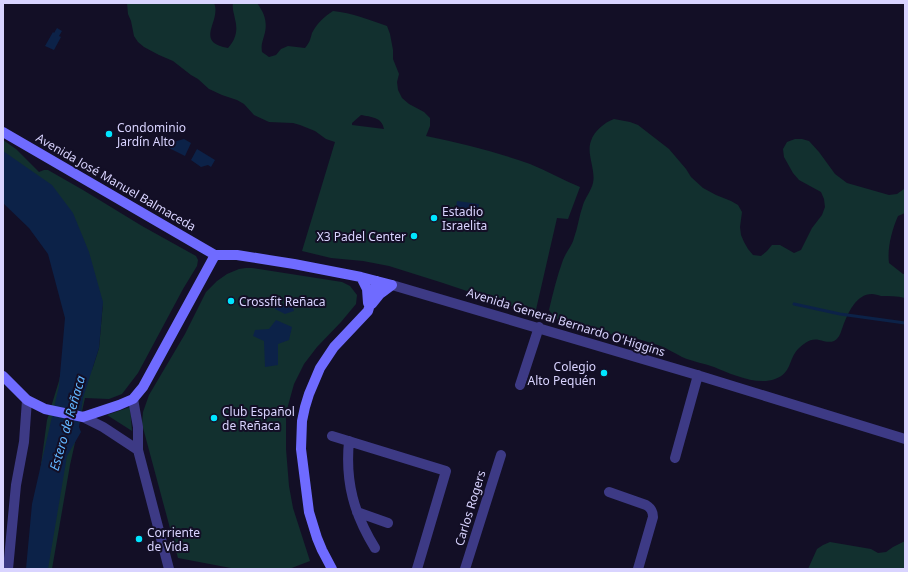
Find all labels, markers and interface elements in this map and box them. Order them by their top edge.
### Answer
place label: Condominio Jardín Alto [116,119,186,150]
street label: Avenida José Manuel Balmaceda [33,129,199,235]
marker: Condominio Jardín Alto [104,129,114,139]
place label: Estadio Israelita [442,203,487,234]
marker: Estadio Israelita [429,213,439,223]
place label: X3 Padel Center [317,228,406,245]
marker: X3 Padel Center [409,231,419,241]
street label: Avenida General Bernardo O'Higgins [465,284,668,360]
place label: Crossfit Reñaca [239,293,326,310]
marker: Crossfit Reñaca [226,296,236,306]
place label: Colegio Alto Pequén [528,358,596,389]
marker: Colegio Alto Pequén [599,368,609,378]
water label: Estero de Reñaca [45,373,89,473]
place label: Club Español de Reñaca [222,403,295,434]
marker: Club Español de Reñaca [209,413,219,423]
street label: Carlos Rogers [450,468,490,548]
place label: Corriente de Vida [147,524,200,555]
marker: Corriente de Vida [134,534,144,544]

